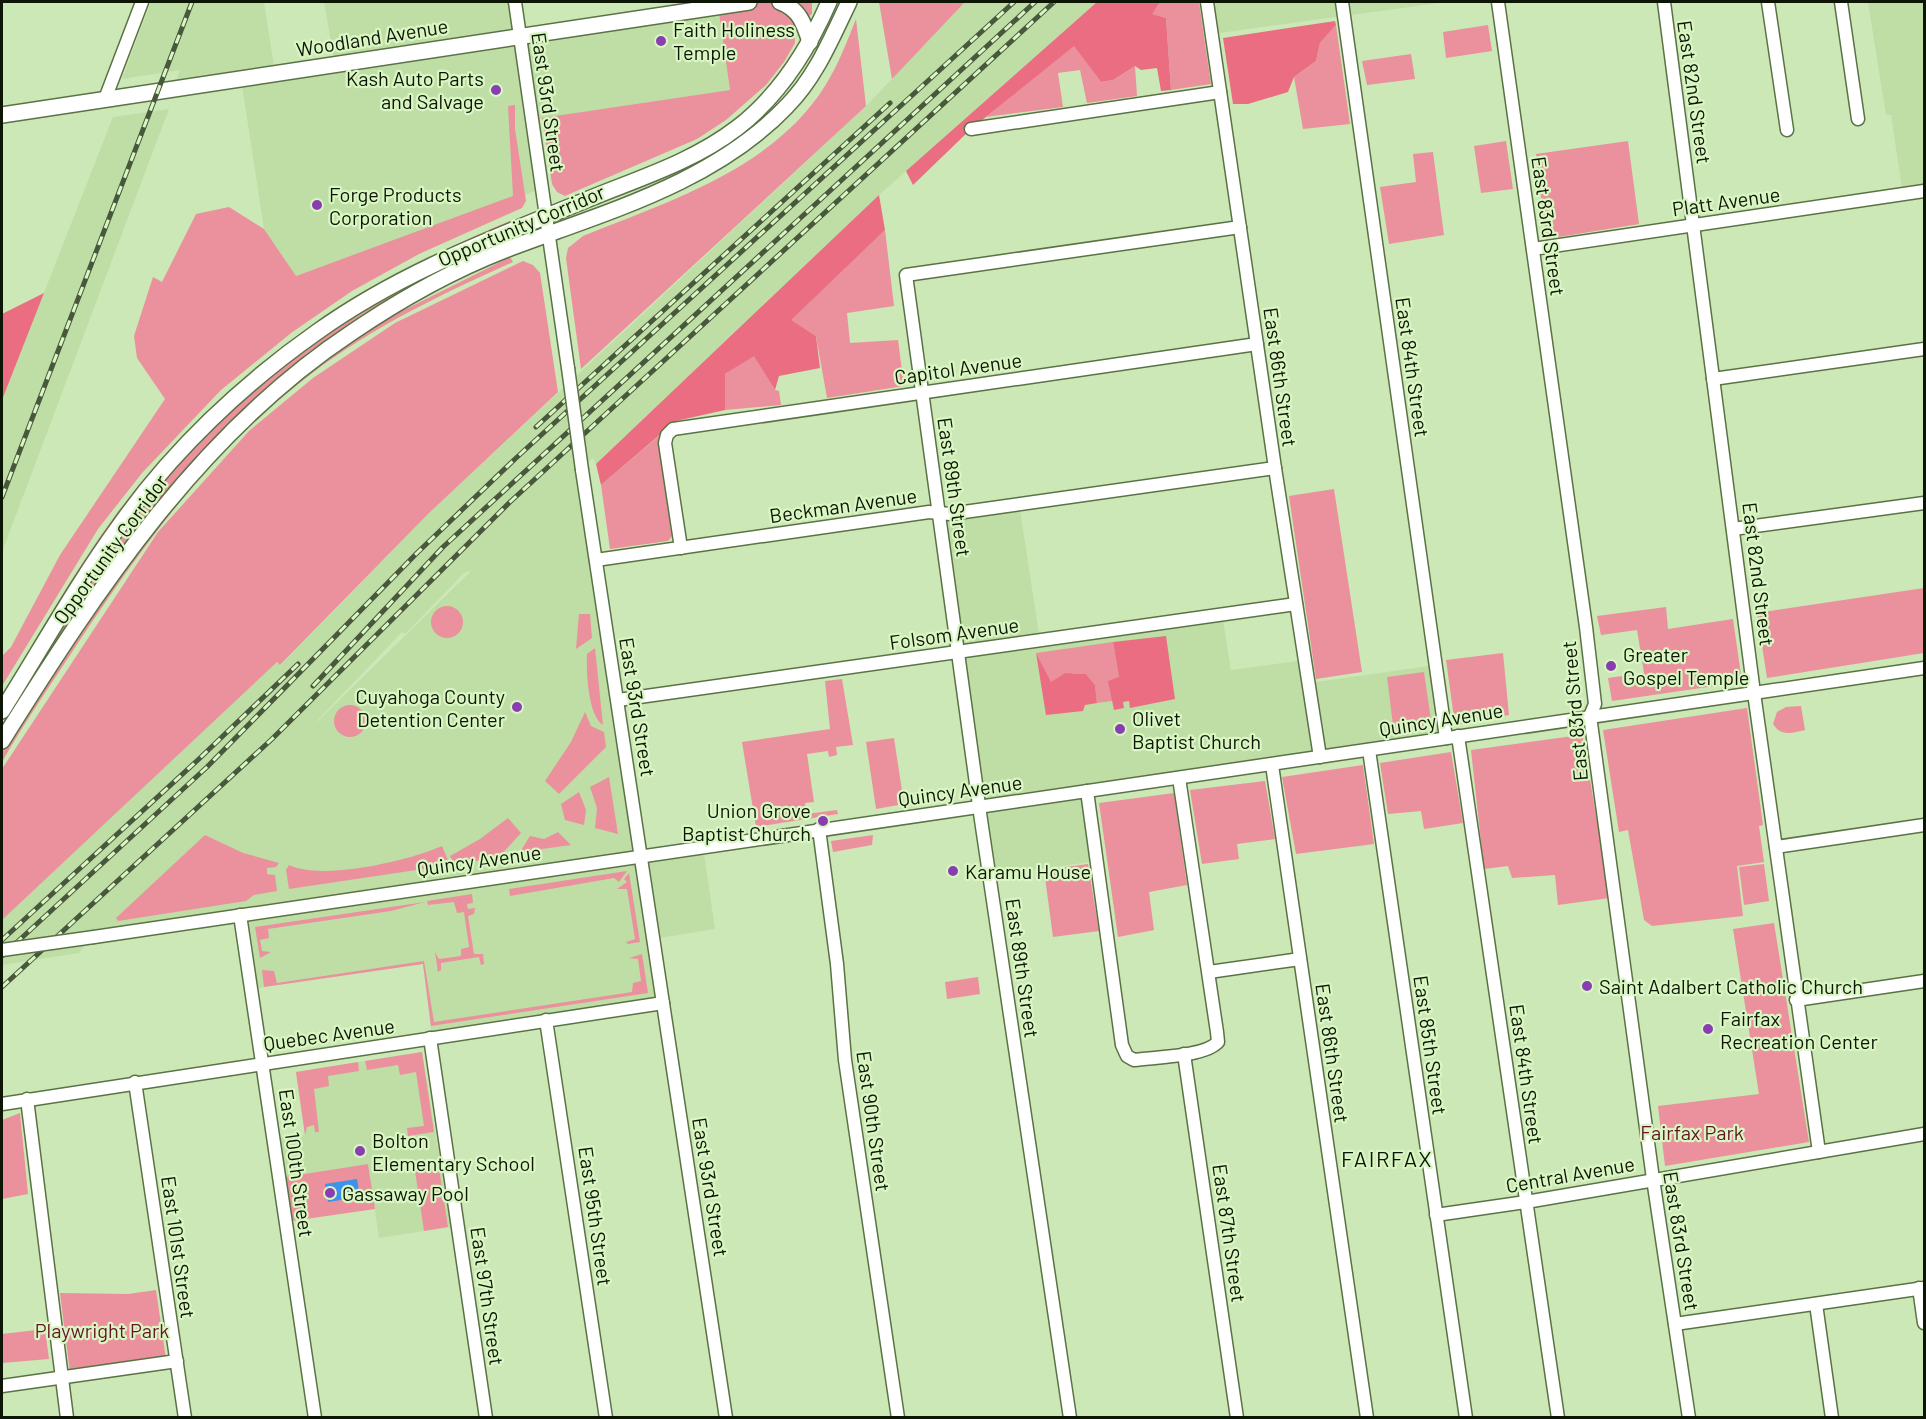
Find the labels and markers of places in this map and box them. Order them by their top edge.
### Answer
place label: Faith Holiness Temple [673,17,795,64]
marker: Faith Holiness Temple [654,34,668,48]
place label: Kash Auto Parts and Salvage [346,66,484,113]
marker: Kash Auto Parts and Salvage [489,83,503,97]
place label: Forge Products Corporation [329,182,462,229]
marker: Forge Products Corporation [310,198,324,212]
place label: Greater Gospel Temple [1623,642,1749,689]
marker: Greater Gospel Temple [1604,659,1618,673]
place label: Cuyahoga County Detention Center [355,684,505,731]
marker: Cuyahoga County Detention Center [510,700,524,714]
place label: Olivet Baptist Church [1132,706,1261,753]
marker: Olivet Baptist Church [1113,722,1127,736]
place label: Union Grove Baptist Church [682,798,811,845]
marker: Union Grove Baptist Church [816,814,830,828]
place label: Karamu House [965,859,1091,883]
marker: Karamu House [946,864,960,878]
place label: Saint Adalbert Catholic Church [1599,974,1863,998]
marker: Saint Adalbert Catholic Church [1580,979,1594,993]
place label: Fairfax Recreation Center [1720,1006,1878,1053]
marker: Fairfax Recreation Center [1701,1022,1715,1036]
place label: Bolton Elementary School [372,1128,535,1175]
marker: Bolton Elementary School [353,1144,367,1158]
place label: Gassaway Pool [342,1181,469,1205]
marker: Gassaway Pool [323,1186,337,1200]

